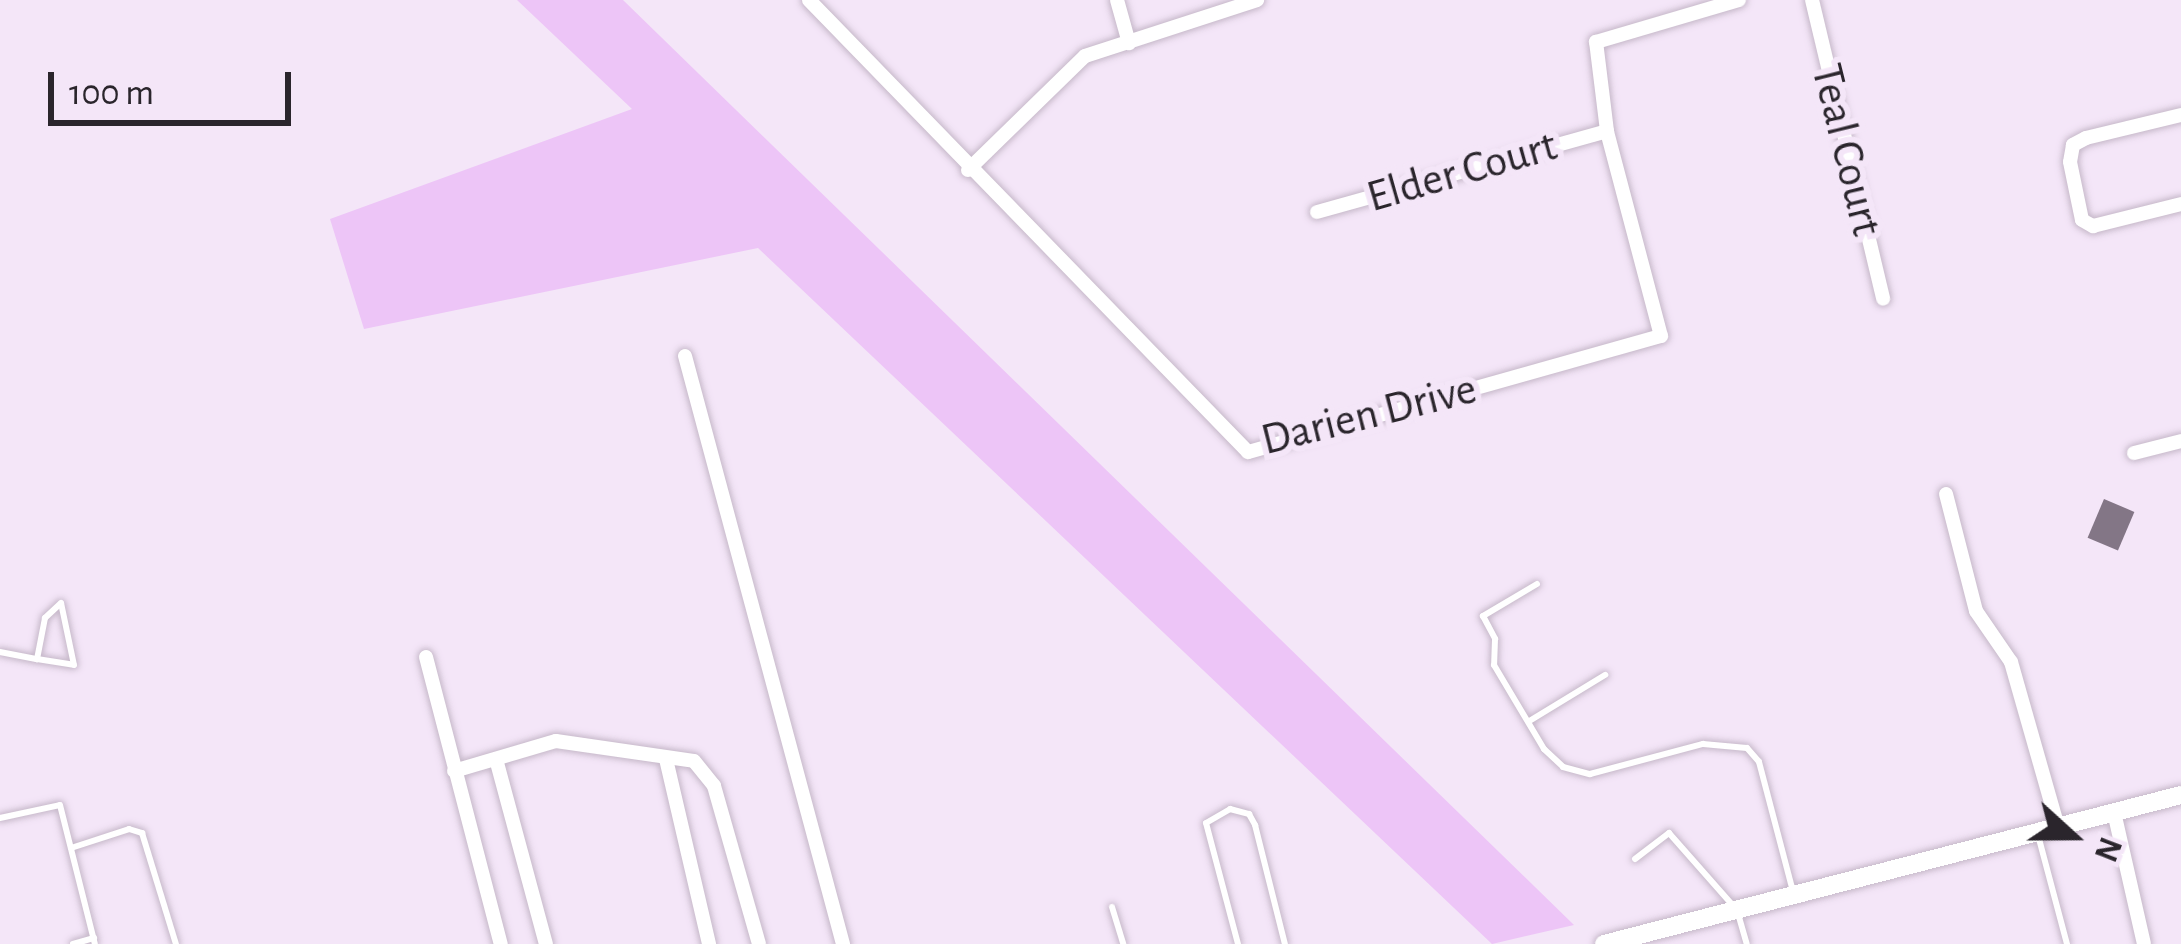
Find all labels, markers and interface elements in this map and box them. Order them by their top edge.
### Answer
scale bar [54,48,297,122]
street label: Teal Court [1799,58,1893,242]
text: 100 m [69,75,154,111]
street label: Elder Court [1361,119,1563,225]
street label: Darien Drive [1256,362,1482,468]
north arrow [2013,776,2133,896]
text: N [2088,832,2127,866]

